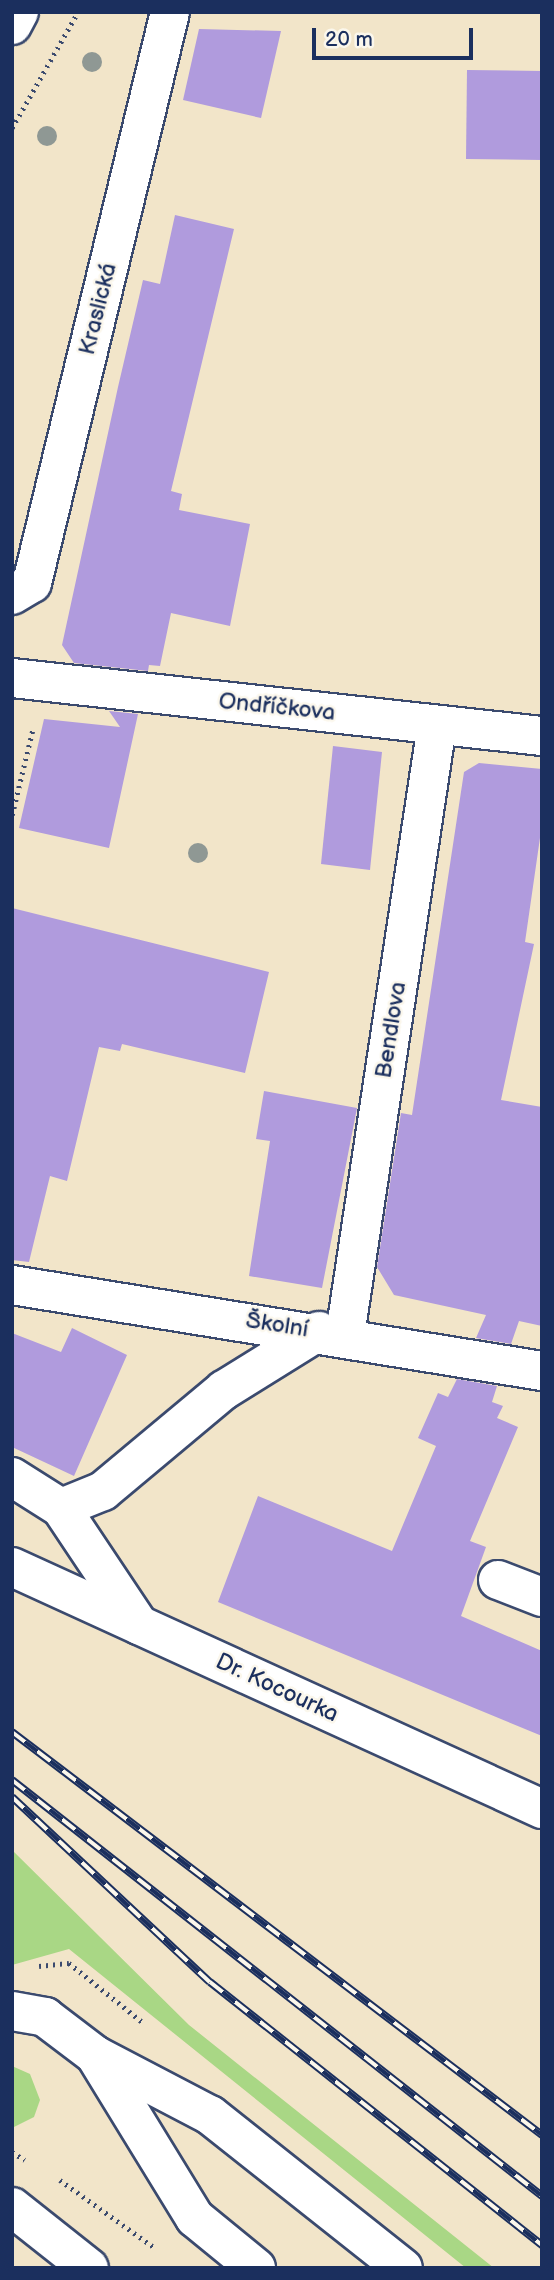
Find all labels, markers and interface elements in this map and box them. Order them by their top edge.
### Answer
scale bar [316,14,477,58]
text: 20 m [325,27,373,52]
street label: Kraslická [73,260,123,358]
street label: Ondříčkova [217,687,337,727]
street label: Bendlova [370,980,412,1080]
street label: Školní [244,1306,310,1344]
street label: Dr. Kocourka [211,1648,343,1728]

